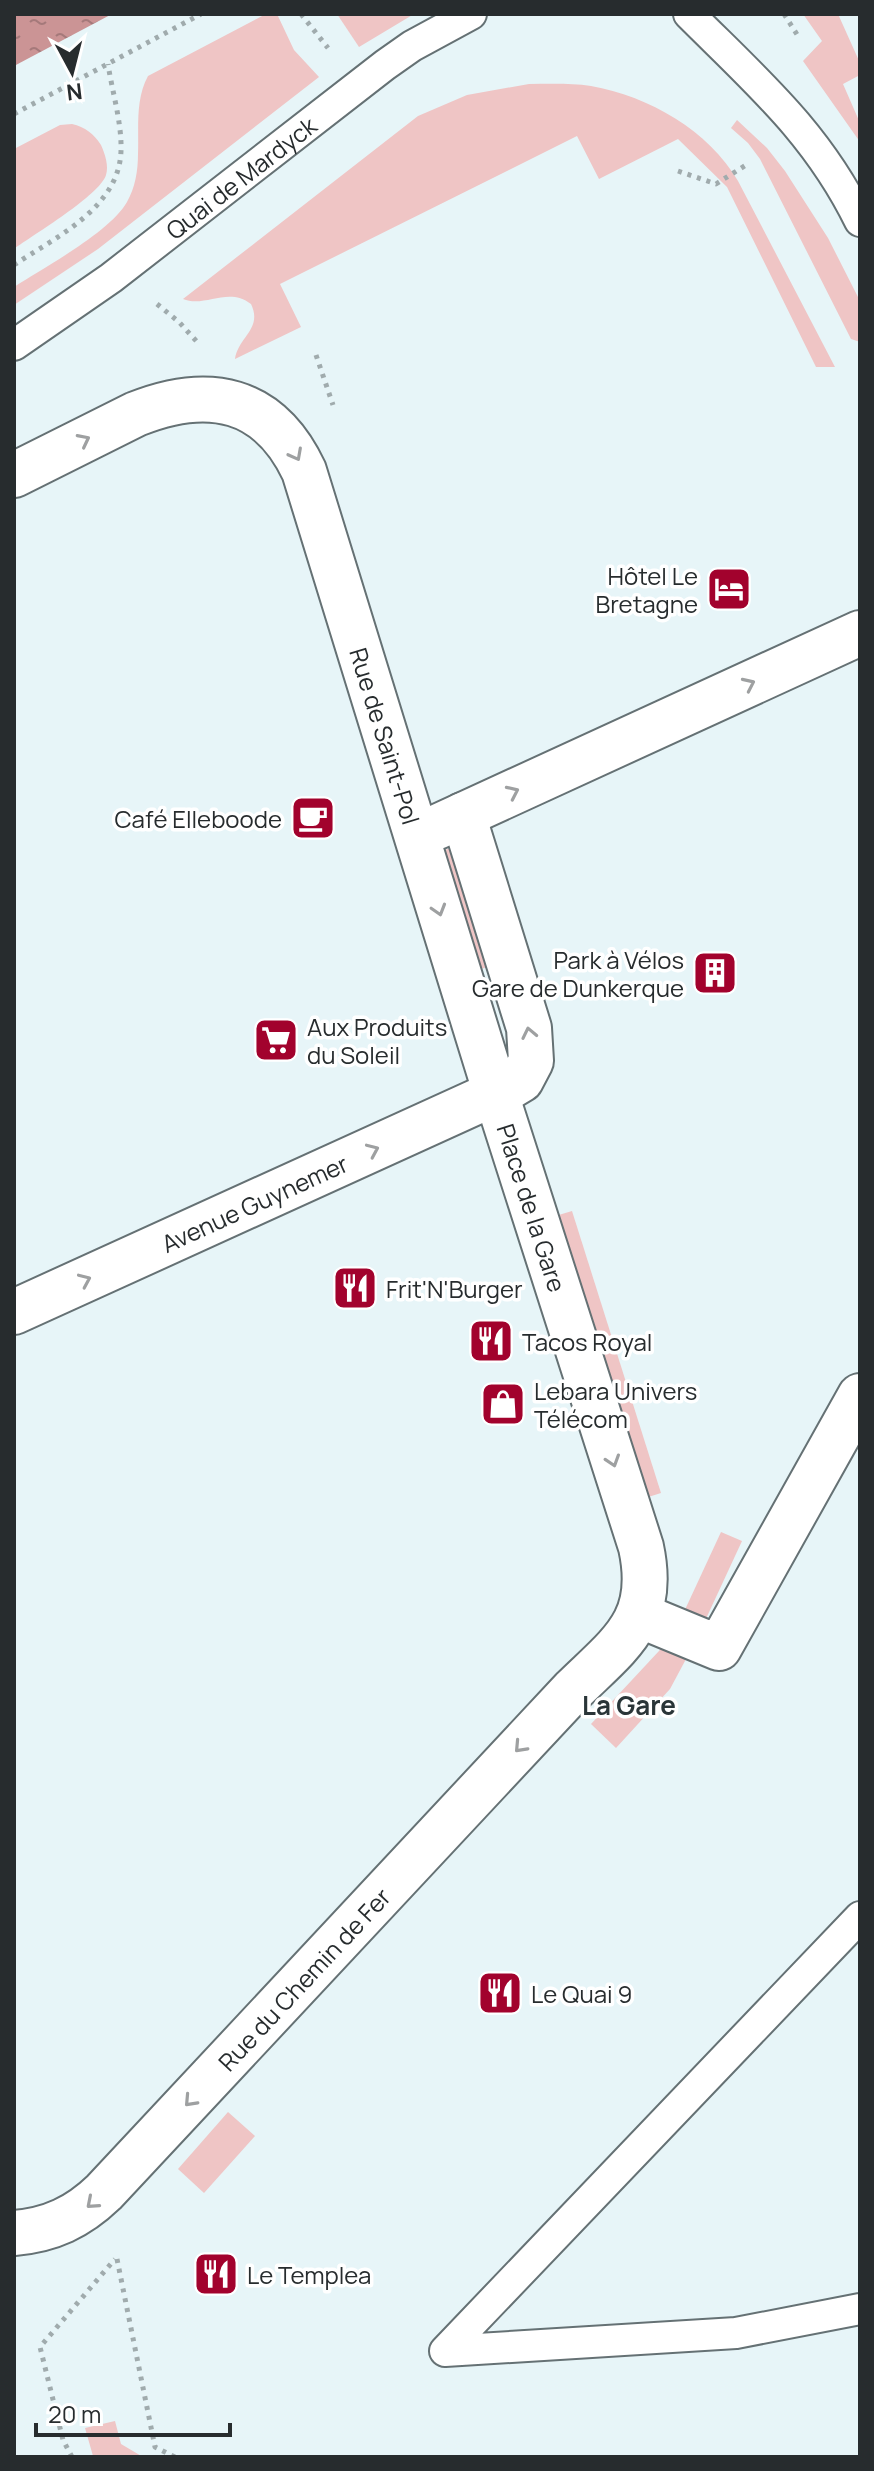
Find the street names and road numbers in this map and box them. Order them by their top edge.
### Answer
street label: Quai de Mardyck [159,108,323,246]
street label: Rue de Saint-Pol [343,643,428,828]
street label: Place de la Gare [490,1119,575,1296]
street label: Avenue Guynemer [156,1146,353,1259]
street label: Rue du Chemin de Fer [210,1880,398,2078]

